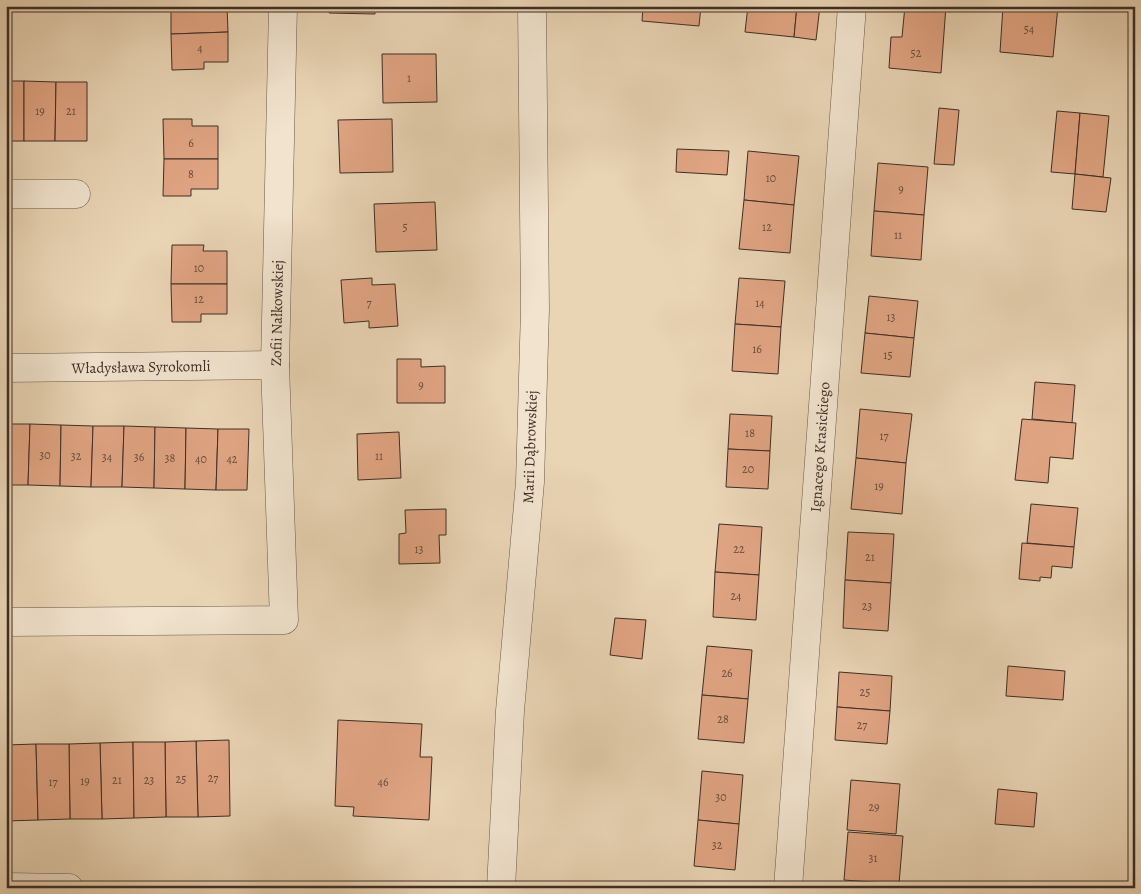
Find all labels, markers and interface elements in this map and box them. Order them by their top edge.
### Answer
house number: 54 [1024,21,1035,37]
house number: 4 [197,40,203,56]
house number: 52 [911,45,922,61]
house number: 1 [407,70,411,86]
house number: 19 [35,103,45,119]
house number: 21 [66,103,76,119]
house number: 6 [188,135,194,151]
house number: 8 [188,166,194,182]
house number: 10 [766,170,776,186]
house number: 9 [898,181,904,197]
house number: 5 [402,219,408,235]
house number: 12 [762,219,772,235]
house number: 11 [894,227,902,243]
house number: 10 [194,260,204,276]
street label: Zofii Nałkowskiej [266,260,288,366]
house number: 12 [194,291,204,307]
house number: 7 [366,295,372,311]
house number: 14 [755,295,765,311]
house number: 13 [886,309,896,325]
house number: 16 [752,341,762,357]
house number: 15 [883,347,893,363]
street label: Władysława Syrokomli [70,356,211,378]
house number: 9 [418,377,424,393]
street label: Ignacego Krasickiego [805,381,835,513]
street label: Marii Dąbrowskiej [518,390,542,504]
house number: 18 [745,425,755,441]
house number: 17 [879,428,890,444]
house number: 30 [39,447,51,463]
house number: 32 [71,448,82,464]
house number: 11 [375,448,383,464]
house number: 34 [102,449,113,465]
house number: 36 [134,449,145,465]
house number: 38 [165,450,176,466]
house number: 40 [195,451,207,467]
house number: 42 [226,451,238,467]
house number: 20 [742,461,754,477]
house number: 19 [874,478,884,494]
house number: 13 [414,541,424,557]
house number: 22 [733,541,745,557]
house number: 21 [865,549,875,565]
house number: 24 [730,588,742,604]
house number: 23 [862,598,872,614]
house number: 26 [721,665,733,681]
house number: 25 [860,684,870,700]
house number: 28 [717,711,729,727]
house number: 27 [857,717,868,733]
house number: 27 [208,770,219,786]
house number: 25 [176,771,186,787]
house number: 21 [112,772,122,788]
house number: 23 [144,772,154,788]
house number: 19 [80,773,90,789]
house number: 17 [48,774,59,790]
house number: 46 [378,774,389,790]
house number: 30 [715,789,727,805]
house number: 29 [868,799,880,815]
house number: 32 [712,837,723,853]
house number: 31 [868,850,878,866]

